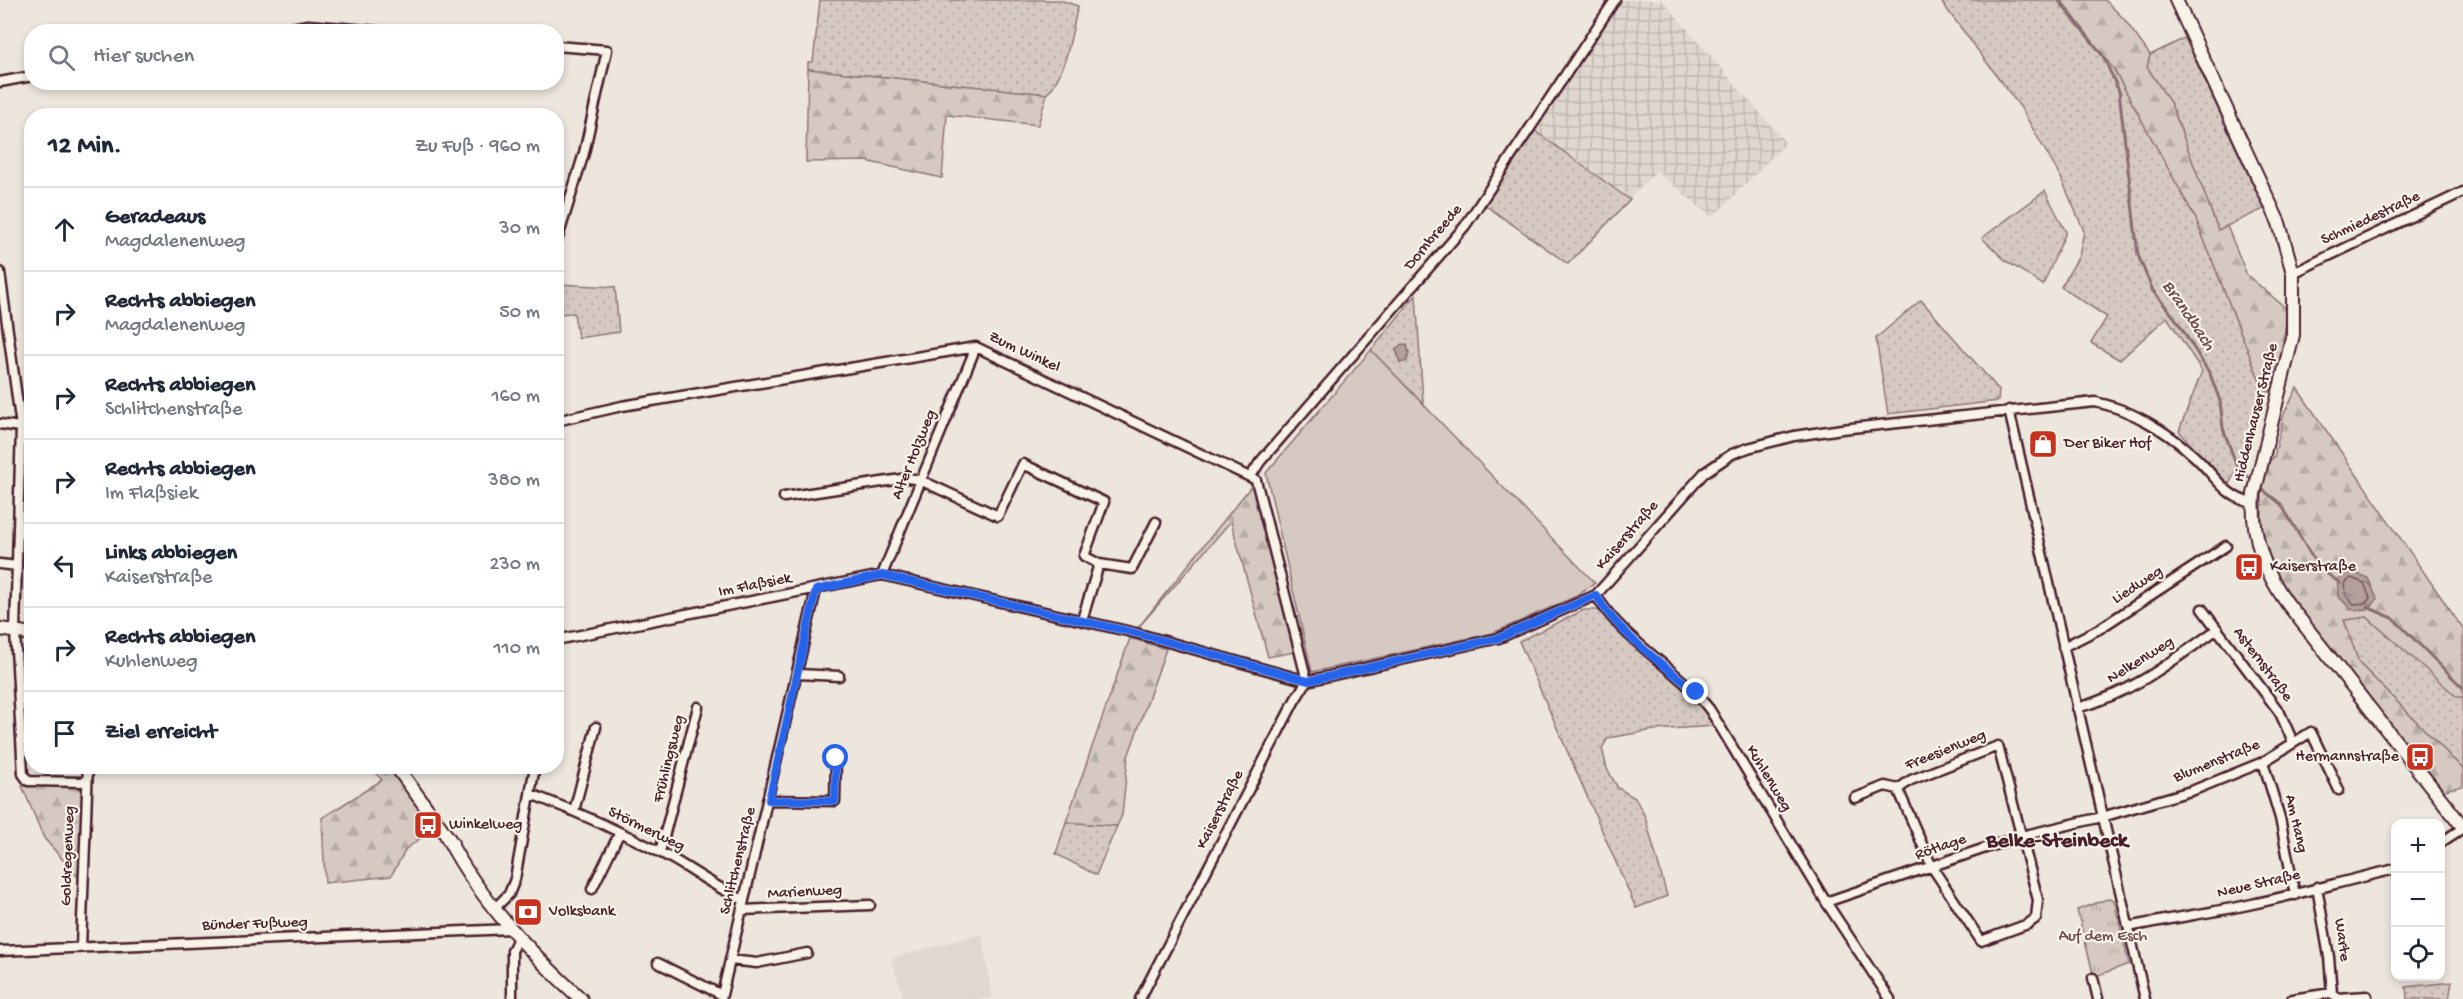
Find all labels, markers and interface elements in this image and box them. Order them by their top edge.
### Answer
search box [24,24,564,90]
icon: search [45,41,78,74]
text: Hier suchen [93,44,194,70]
text: 12 Min. [48,132,122,163]
text: Zu Fuß · 960 m [415,136,540,159]
street label: Schmiedestraße [2318,187,2424,250]
street label: Dornbreede [1400,201,1468,276]
text: Geradeaus [105,205,205,231]
icon: ahead [48,213,81,246]
text: 30 m [499,218,540,241]
text: Magdalenenweg [105,231,245,254]
water label: Brandbach [2157,277,2219,355]
text: Rechts abbiegen [105,289,255,315]
icon: right [48,297,81,330]
text: 50 m [499,302,540,325]
text: Magdalenenweg [105,315,245,338]
street label: Zum Winkel [985,328,1063,378]
street label: Hiddenhauser Straße [2231,341,2284,484]
text: Rechts abbiegen [105,373,255,399]
icon: right [48,381,81,414]
text: 160 m [491,386,540,409]
text: Schlitchenstraße [105,399,242,422]
street label: Alter Holzweg [888,407,942,503]
shop icon: Der Biker Hof [2027,428,2059,460]
place label: Der Biker Hof [2063,435,2152,454]
text: Rechts abbiegen [105,457,255,483]
icon: right [48,465,81,498]
text: 380 m [488,470,540,493]
text: Im Flaßsiek [105,483,198,506]
street label: Kaiserstraße [1593,497,1664,575]
text: Links abbiegen [105,541,237,567]
icon: left [48,549,81,582]
bus stop icon: Kaiserstraße [2233,551,2265,583]
text: 230 m [490,554,540,577]
place label: Kaiserstraße [2270,558,2357,577]
street label: Liedweg [2109,563,2167,609]
text: Kaiserstraße [105,567,212,590]
street label: Im Flaßsiek [717,569,795,602]
street label: Asternstraße [2228,624,2297,707]
text: Rechts abbiegen [105,625,255,651]
icon: right [48,633,81,666]
street label: Nelkenweg [2104,633,2178,689]
text: 110 m [494,638,540,661]
text: Kuhlenweg [105,651,198,674]
route end [1682,678,1708,704]
street label: Frühlingsweg [650,713,690,806]
icon: arrive [48,717,81,750]
text: Ziel erreicht [105,720,217,746]
street label: Freesienweg [1902,726,1989,776]
street label: Blumenstraße [2170,736,2264,788]
bus stop icon: Hermannstraße [2404,741,2436,773]
street label: Kuhlenweg [1741,742,1795,816]
route start [822,744,848,770]
place label: Hermannstraße [2296,748,2400,767]
street label: Kaiserstraße [1193,767,1249,853]
street label: Am Hang [2279,793,2311,855]
street label: Störmerweg [605,803,687,857]
street label: Schlitchenstraße [716,805,762,917]
street label: Goldregenweg [58,806,80,906]
bus stop icon: Winkelweg [412,809,444,841]
place label: Winkelweg [449,816,522,835]
map controls [2391,819,2445,981]
button: + [2391,819,2445,873]
district label: Belke-Steinbeck [1985,829,2130,855]
street label: Rötlage [1913,830,1970,866]
street label: Neue Straße [2216,866,2303,904]
button: − [2391,873,2445,927]
street label: Marienweg [767,882,843,904]
bank icon: Volksbank [512,896,544,928]
place label: Volksbank [548,903,617,922]
street label: Bünder Fußweg [201,914,308,936]
street label: Warte [2329,917,2353,963]
button: locate [2391,927,2445,981]
park label: Auf dem Esch [2059,928,2148,947]

